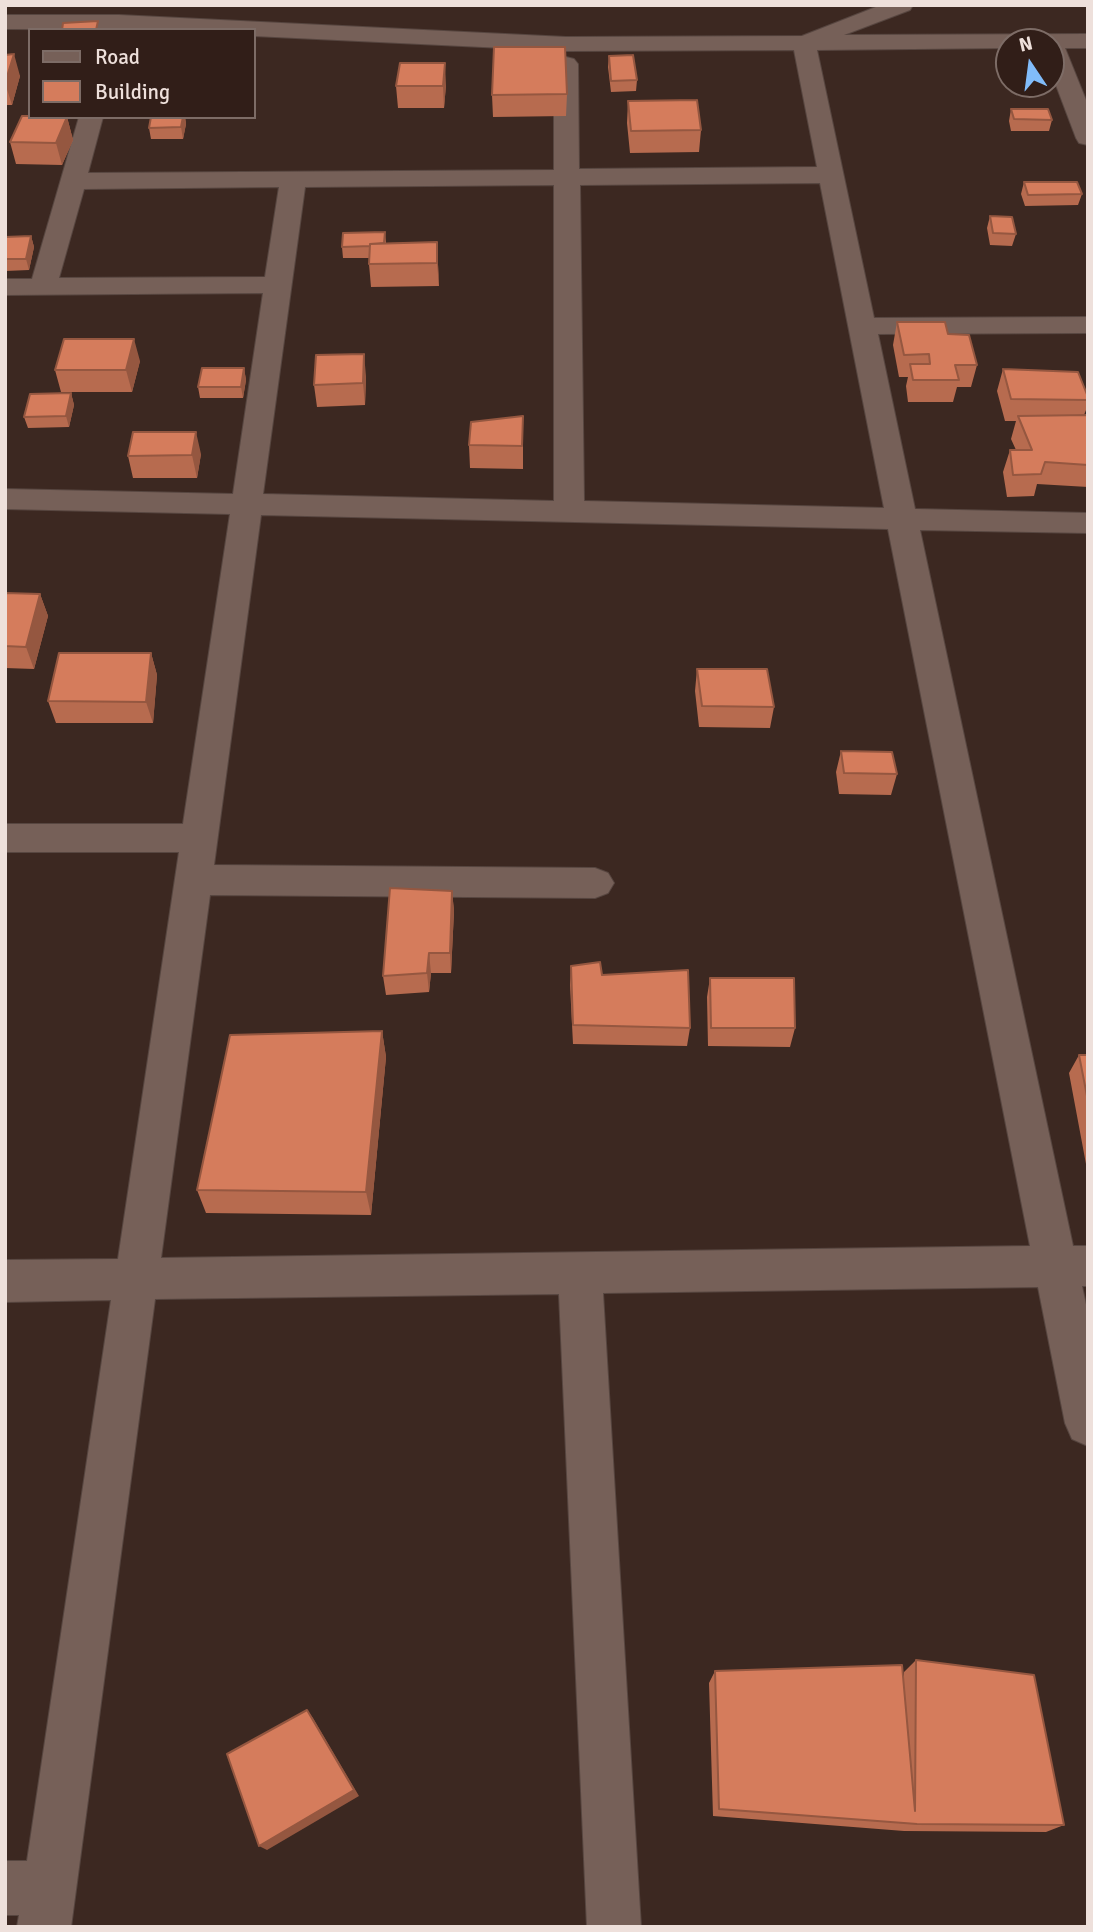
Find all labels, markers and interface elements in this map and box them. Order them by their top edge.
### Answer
legend [28,28,256,119]
north arrow [995,28,1065,98]
text: N [1017,31,1035,58]
text: Road [95,44,140,70]
text: Building [95,79,170,105]

